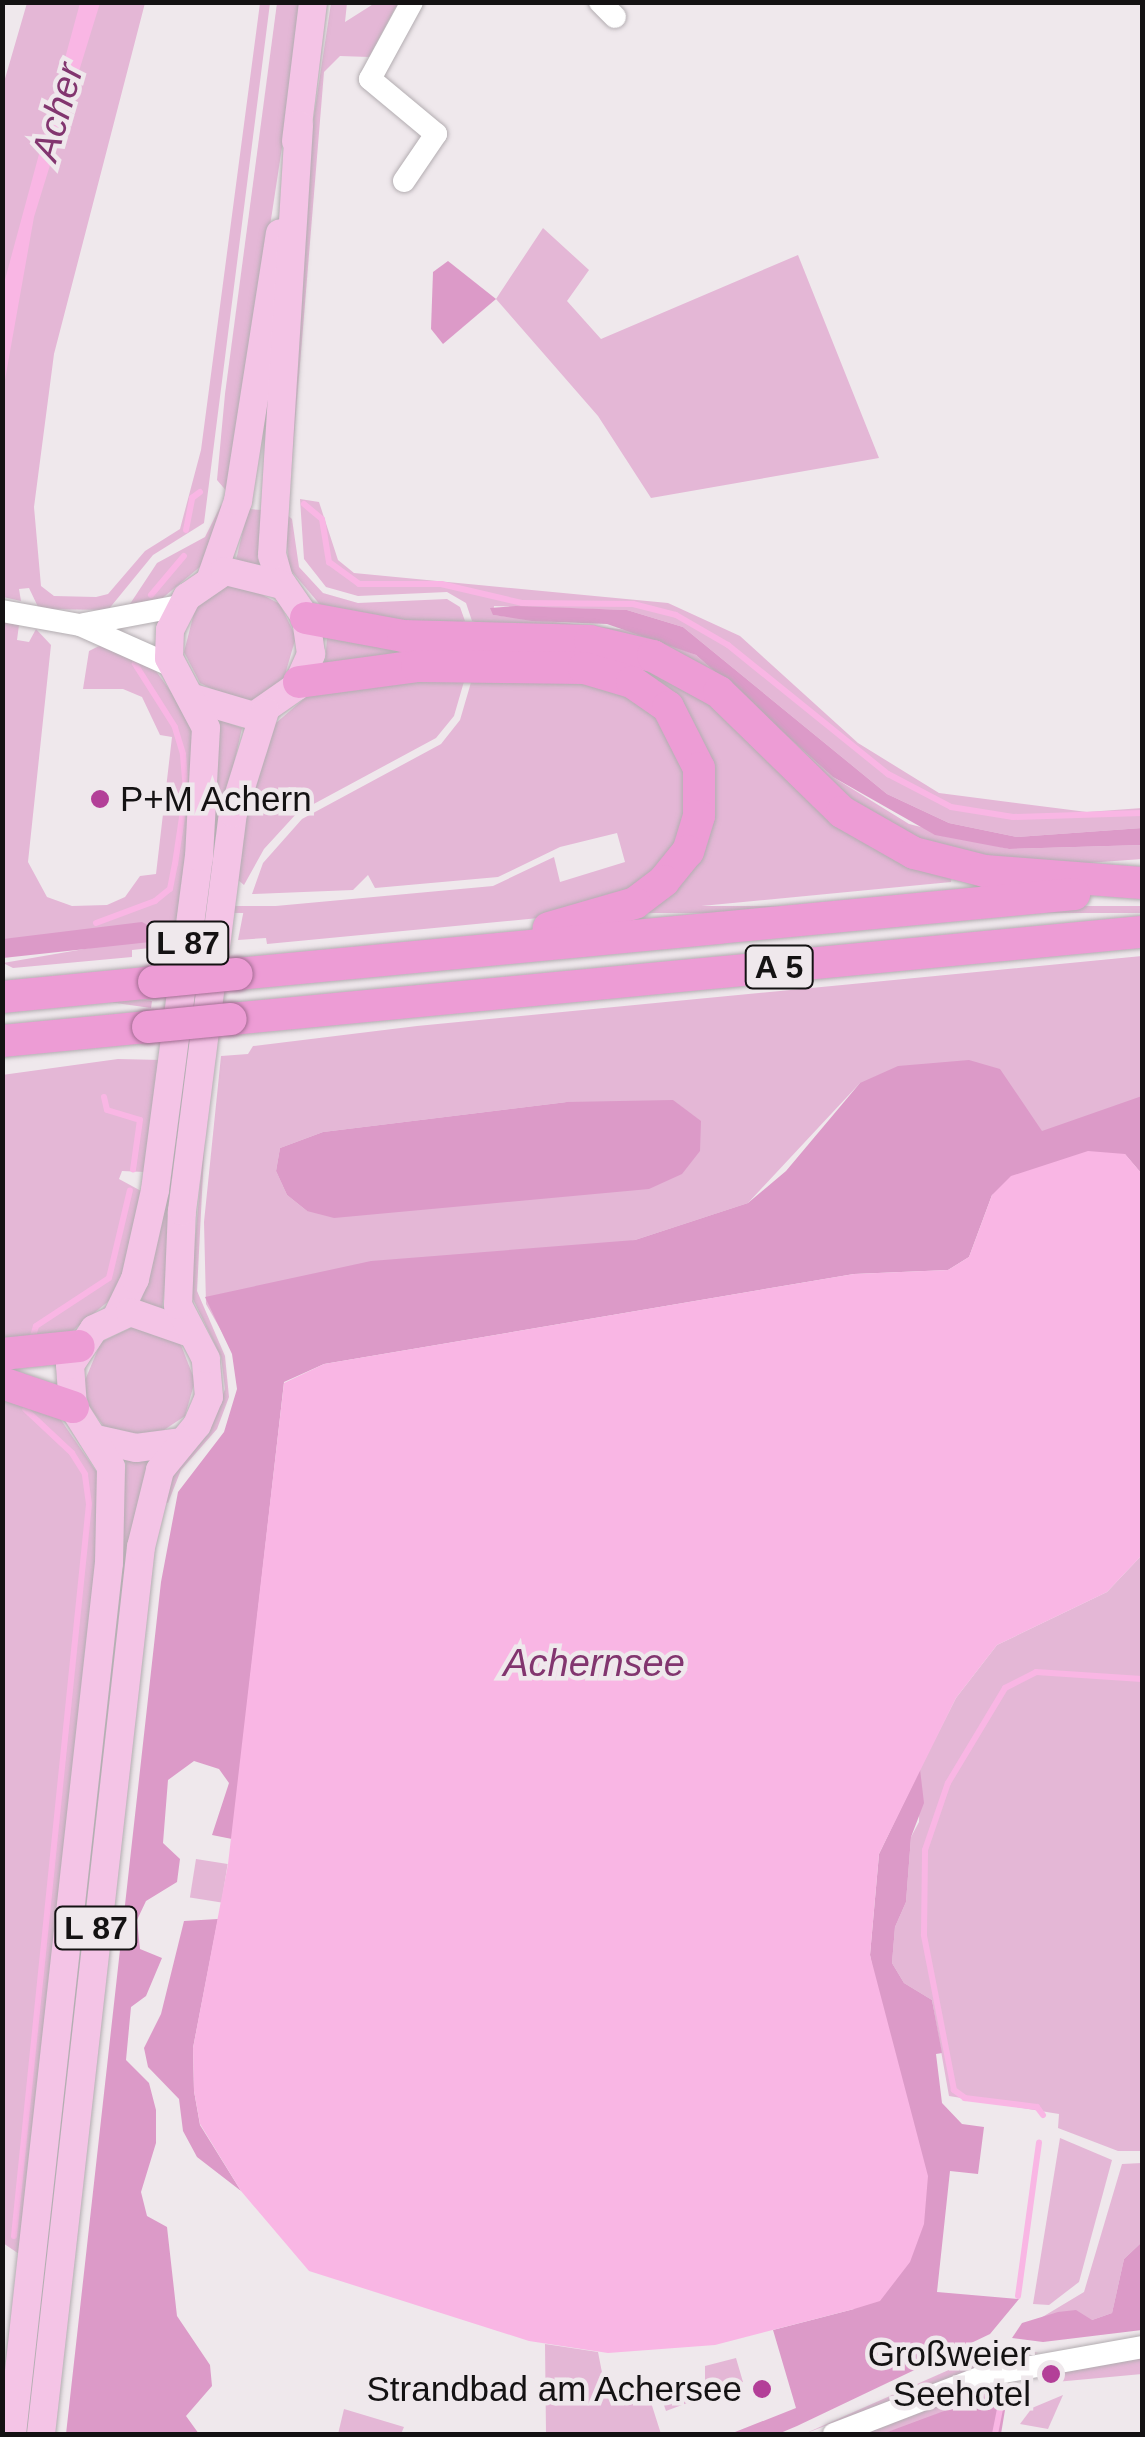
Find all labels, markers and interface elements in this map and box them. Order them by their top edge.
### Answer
water label: Acher [22,58,94,166]
place label: P+M Achern [120,778,314,820]
marker: P+M Achern [89,788,111,810]
road number: L 87 [146,916,230,970]
road number: A 5 [744,940,814,994]
water label: Achernsee [503,1641,685,1687]
road number: L 87 [54,1901,138,1955]
place label: Großweier Seehotel [868,2333,1031,2415]
marker: Großweier Seehotel [1040,2363,1062,2385]
place label: Strandbad am Achersee [365,2368,742,2410]
marker: Strandbad am Achersee [751,2378,773,2400]

